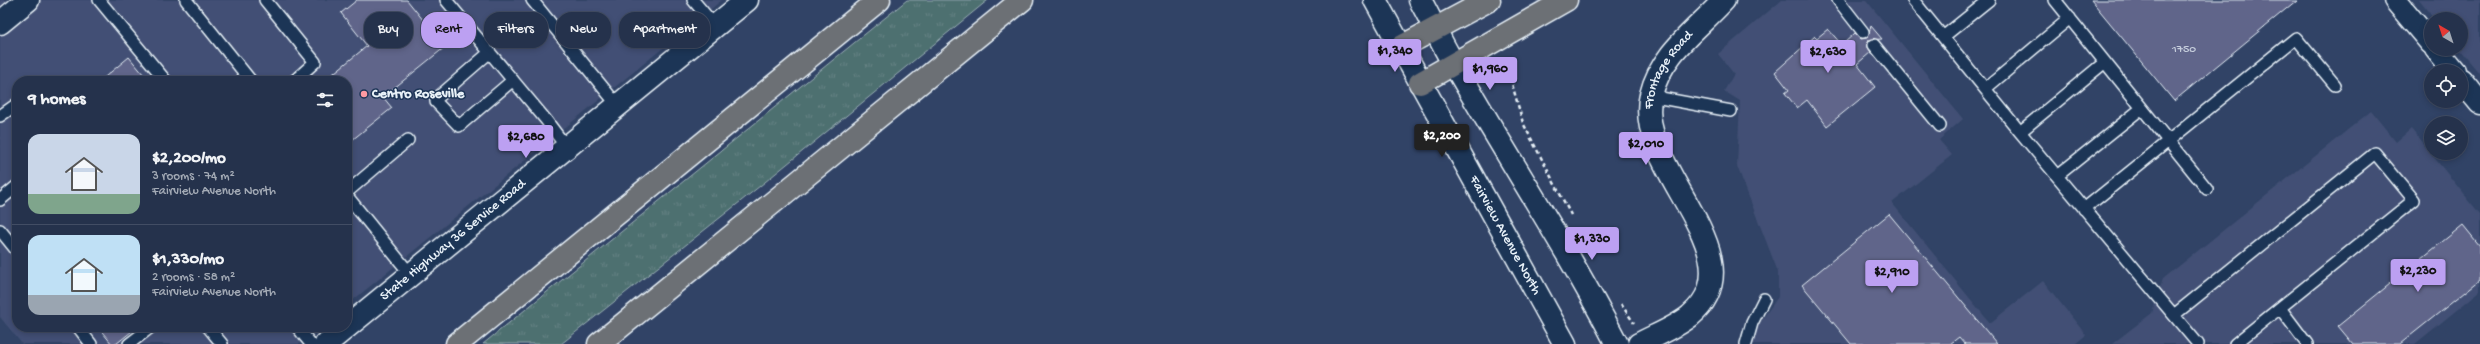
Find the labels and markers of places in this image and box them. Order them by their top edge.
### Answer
pin: $1,340 [1362,39,1428,73]
pin: $2,630 [1795,40,1861,74]
pin: $1,960 [1457,57,1523,91]
place label: Centro Roseville [371,86,465,103]
marker: Centro Roseville [359,89,369,99]
pin: $2,200 [1409,124,1475,158]
pin: $2,680 [493,125,559,159]
pin: $2,010 [1613,132,1679,166]
pin: $1,330 [1559,227,1625,261]
pin: $2,230 [2385,259,2451,293]
pin: $2,910 [1859,260,1925,294]

